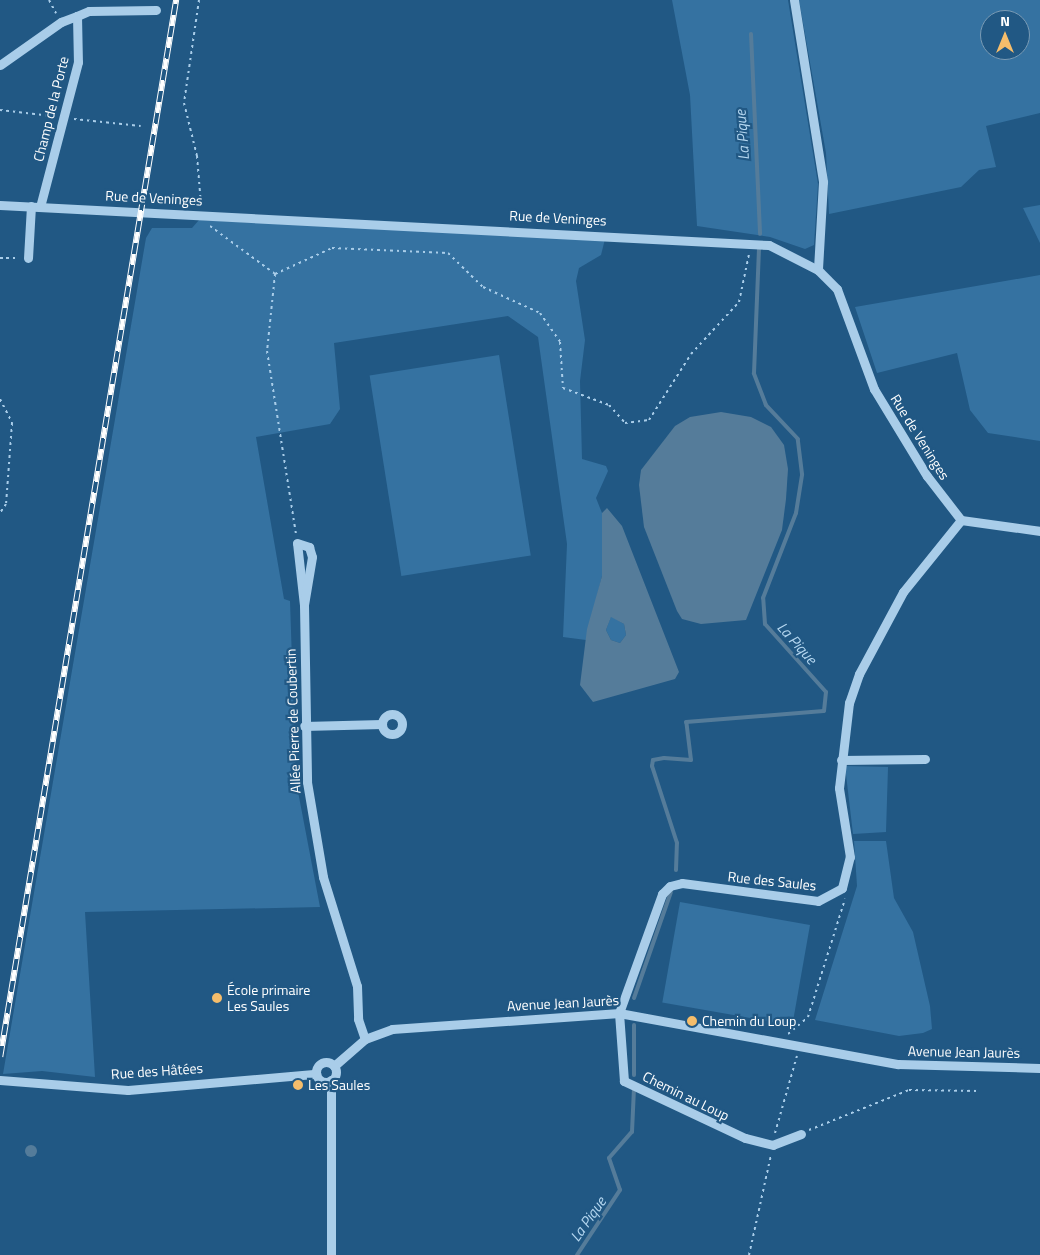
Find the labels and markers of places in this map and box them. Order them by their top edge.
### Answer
place label: École primaire Les Saules [227,982,310,1014]
marker: École primaire Les Saules [211,992,223,1004]
place label: Chemin du Loup [702,1013,796,1029]
marker: Chemin du Loup [686,1015,698,1027]
place label: Les Saules [308,1077,370,1093]
marker: Les Saules [292,1079,304,1091]

